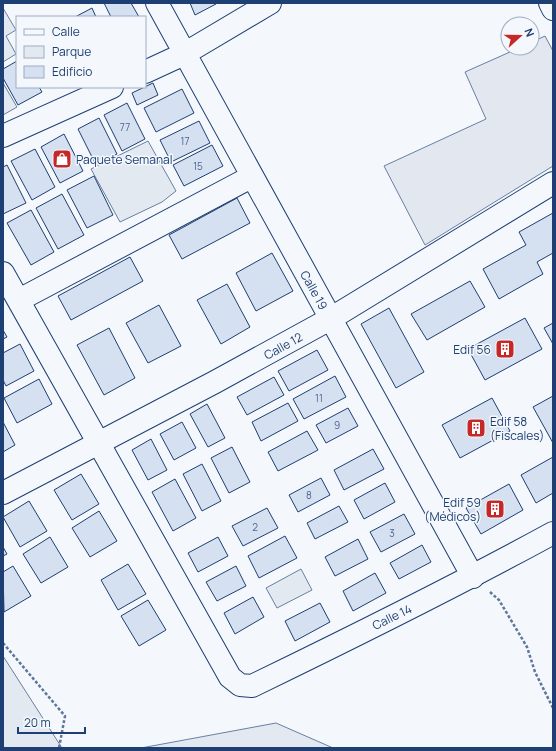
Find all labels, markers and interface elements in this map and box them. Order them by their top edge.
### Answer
legend [16,16,146,88]
north arrow [500,16,540,56]
text: Calle [52,23,80,40]
text: N [521,26,538,39]
text: Parque [52,43,91,60]
text: Edificio [52,63,92,80]
house number: 77 [120,120,130,134]
house number: 17 [181,134,189,148]
shop icon: Paquete Semanal [51,148,73,170]
place label: Paquete Semanal [76,151,173,168]
house number: 15 [193,159,203,173]
street label: Calle 19 [296,267,332,313]
street label: Calle 12 [261,328,306,364]
building icon: Edif 56 [494,338,516,360]
place label: Edif 56 [453,341,491,358]
house number: 11 [315,391,323,405]
place label: Edif 58 (Fiscales) [490,413,544,444]
building icon: Edif 58 (Fiscales) [465,417,487,439]
house number: 9 [334,418,340,432]
house number: 8 [306,488,312,502]
place label: Edif 59 (Médicos) [424,494,481,525]
building icon: Edif 59 (Médicos) [484,498,506,520]
house number: 2 [252,520,258,534]
house number: 3 [389,526,395,540]
street label: Calle 14 [369,600,415,634]
scale bar [18,709,85,735]
text: 20 m [24,714,51,731]

